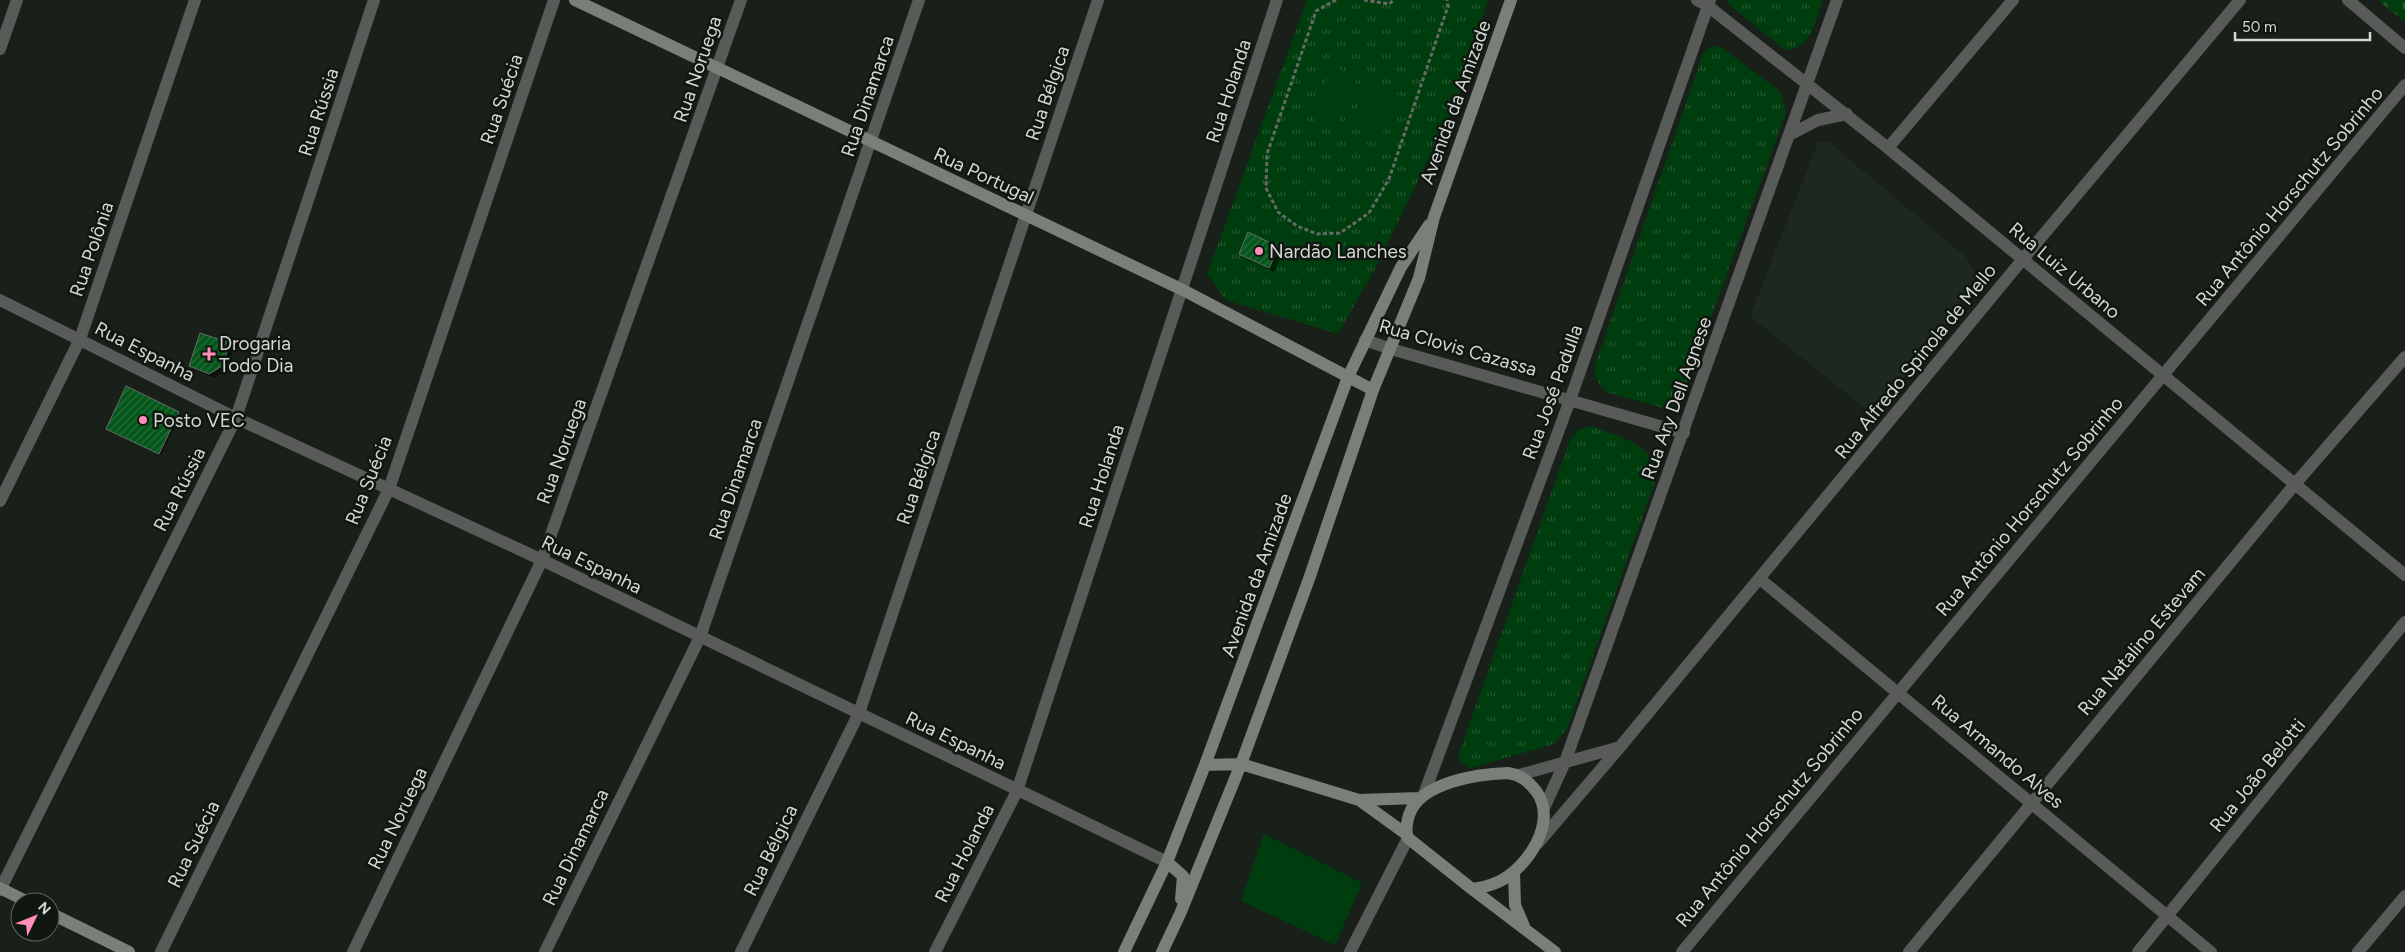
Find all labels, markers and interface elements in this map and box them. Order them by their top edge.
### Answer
scale bar [2235,10,2370,42]
street label: Rua Noruega [669,13,726,125]
street label: Avenida da Amizade [1415,17,1496,187]
text: 50 m [2242,18,2277,36]
street label: Rua Dinamarca [836,32,899,160]
street label: Rua Holanda [1201,36,1256,146]
street label: Rua Bélgica [1021,43,1074,144]
street label: Rua Suécia [475,51,528,147]
street label: Rua Rússia [293,65,344,159]
street label: Rua Antônio Horschutz Sobrinho [2191,82,2388,311]
street label: Rua Portugal [930,142,1038,209]
street label: Rua Polônia [65,199,118,300]
street label: Rua Luiz Urbano [2004,217,2125,324]
place label: Nardão Lanches [1269,240,1407,263]
marker: Nardão Lanches [1253,245,1265,257]
street label: Rua Alfredo Spinola de Mello [1830,259,2001,463]
street label: Rua Clovis Cazassa [1376,314,1539,381]
street label: Rua Ary Dell Agnese [1636,314,1717,483]
street label: Rua Espanha [91,317,198,386]
street label: Rua José Padulla [1517,322,1588,463]
place label: Drogaria Todo Dia [219,332,293,377]
marker: Drogaria Todo Dia [203,348,215,360]
street label: Rua Antônio Horschutz Sobrinho [1931,392,2128,621]
street label: Rua Noruega [532,395,591,507]
place label: Posto VEC [153,409,245,432]
marker: Posto VEC [137,414,149,426]
street label: Rua Dinamarca [704,415,767,543]
street label: Rua Holanda [1074,421,1129,531]
street label: Rua Bélgica [892,427,945,528]
street label: Rua Suécia [340,432,397,528]
street label: Rua Rússia [148,443,210,535]
street label: Avenida da Amizade [1216,490,1297,660]
street label: Rua Espanha [538,530,646,599]
street label: Rua Natalino Estevam [2073,563,2210,720]
street label: Rua Armando Alves [1927,689,2069,813]
street label: Rua Antônio Horschutz Sobrinho [1671,703,1868,932]
street label: Rua Espanha [902,706,1010,775]
street label: Rua João Belotti [2205,714,2310,837]
street label: Rua Noruega [363,763,432,873]
street label: Rua Dinamarca [537,785,614,909]
street label: Rua Suécia [163,797,224,891]
street label: Rua Holanda [930,800,999,906]
street label: Rua Bélgica [739,801,802,900]
north arrow [10,892,60,942]
text: N [34,899,54,918]

